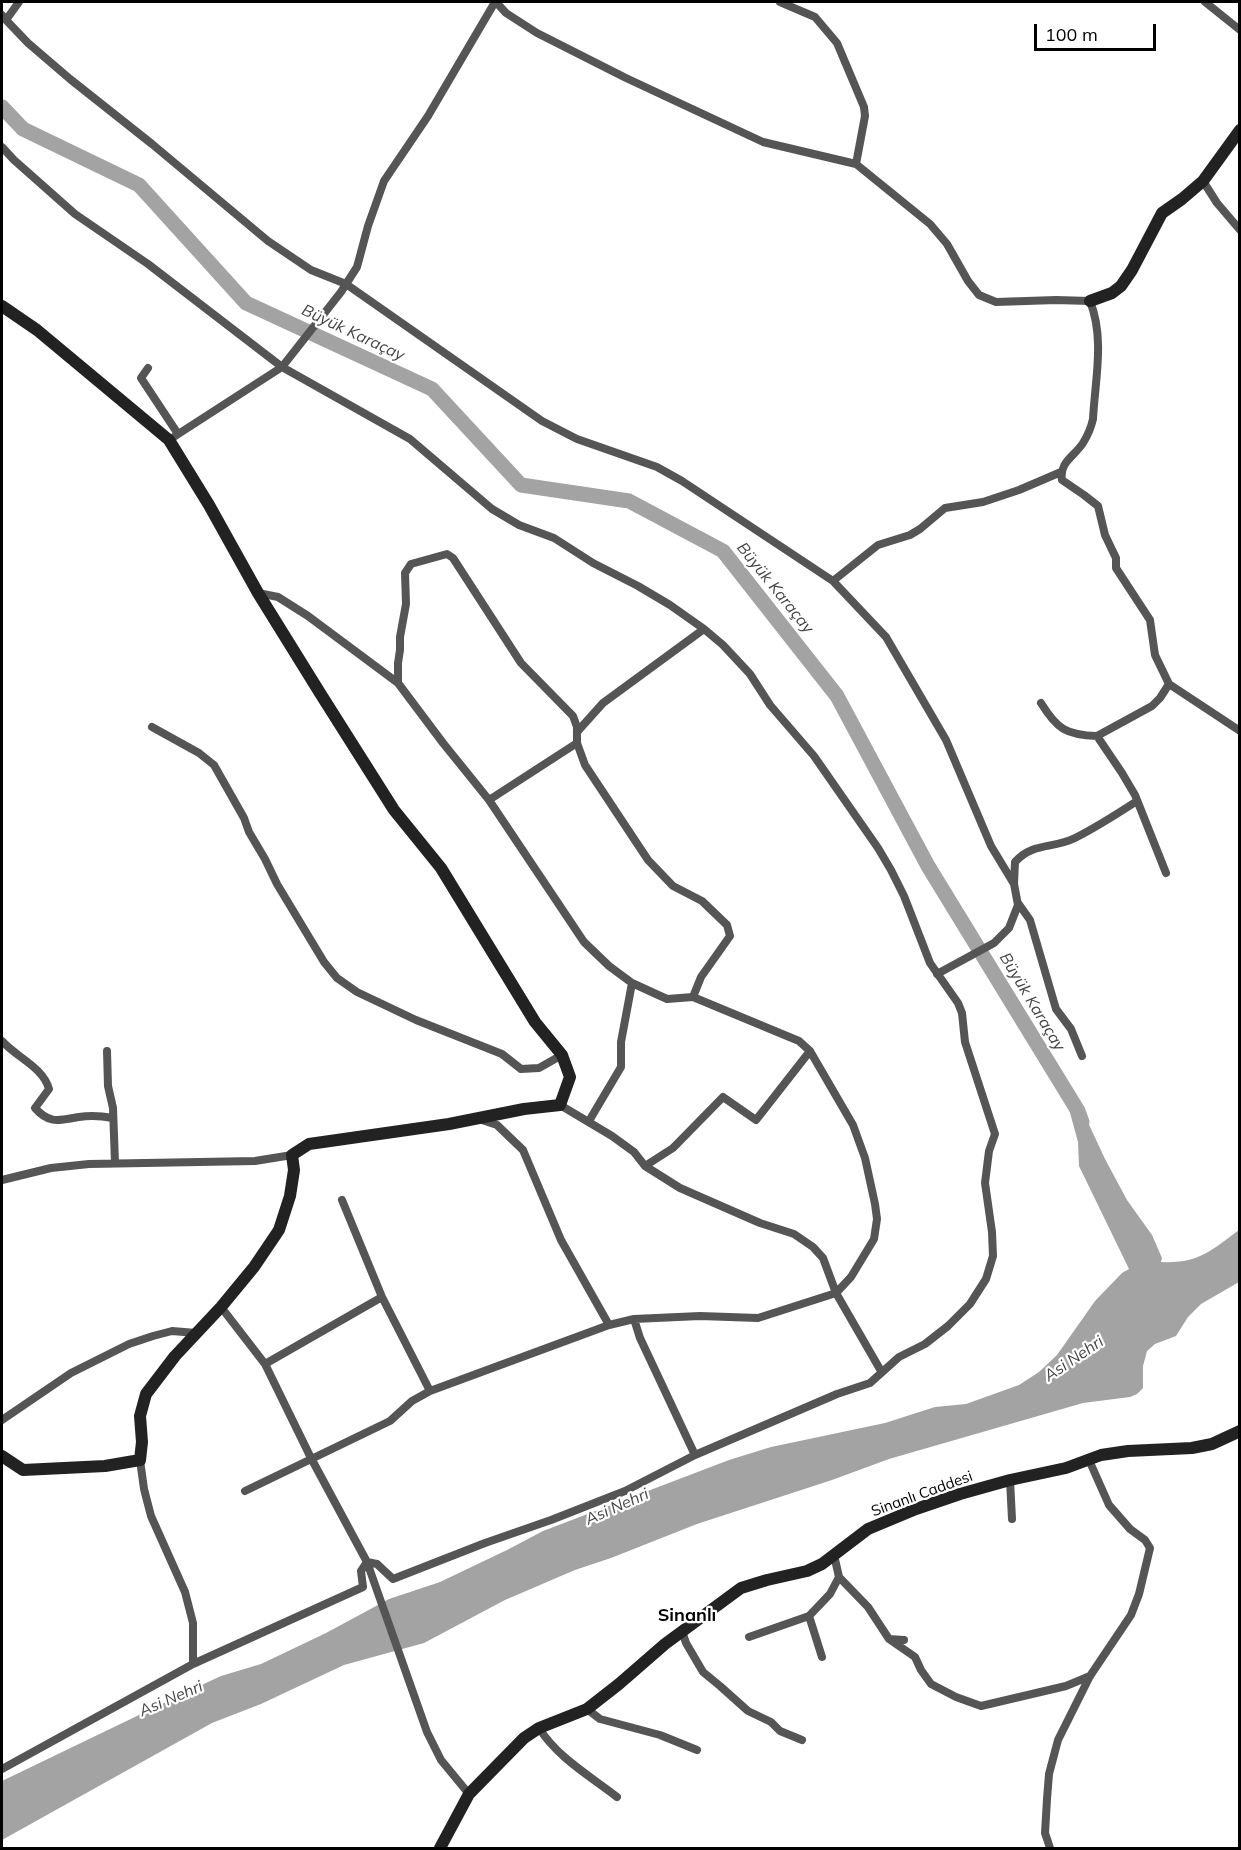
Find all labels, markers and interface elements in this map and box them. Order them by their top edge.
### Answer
scale bar [1037,12,1158,50]
text: 100 m [1045,23,1098,46]
water label: Büyük Karaçay [299,301,407,365]
water label: Büyük Karaçay [733,539,817,637]
water label: Büyük Karaçay [995,949,1069,1055]
water label: Asi Nehri [1041,1332,1107,1386]
street label: Sinanlı Caddesi [869,1467,975,1521]
water label: Asi Nehri [582,1485,652,1529]
district label: Sinanlı [658,1605,716,1627]
water label: Asi Nehri [136,1677,206,1721]

